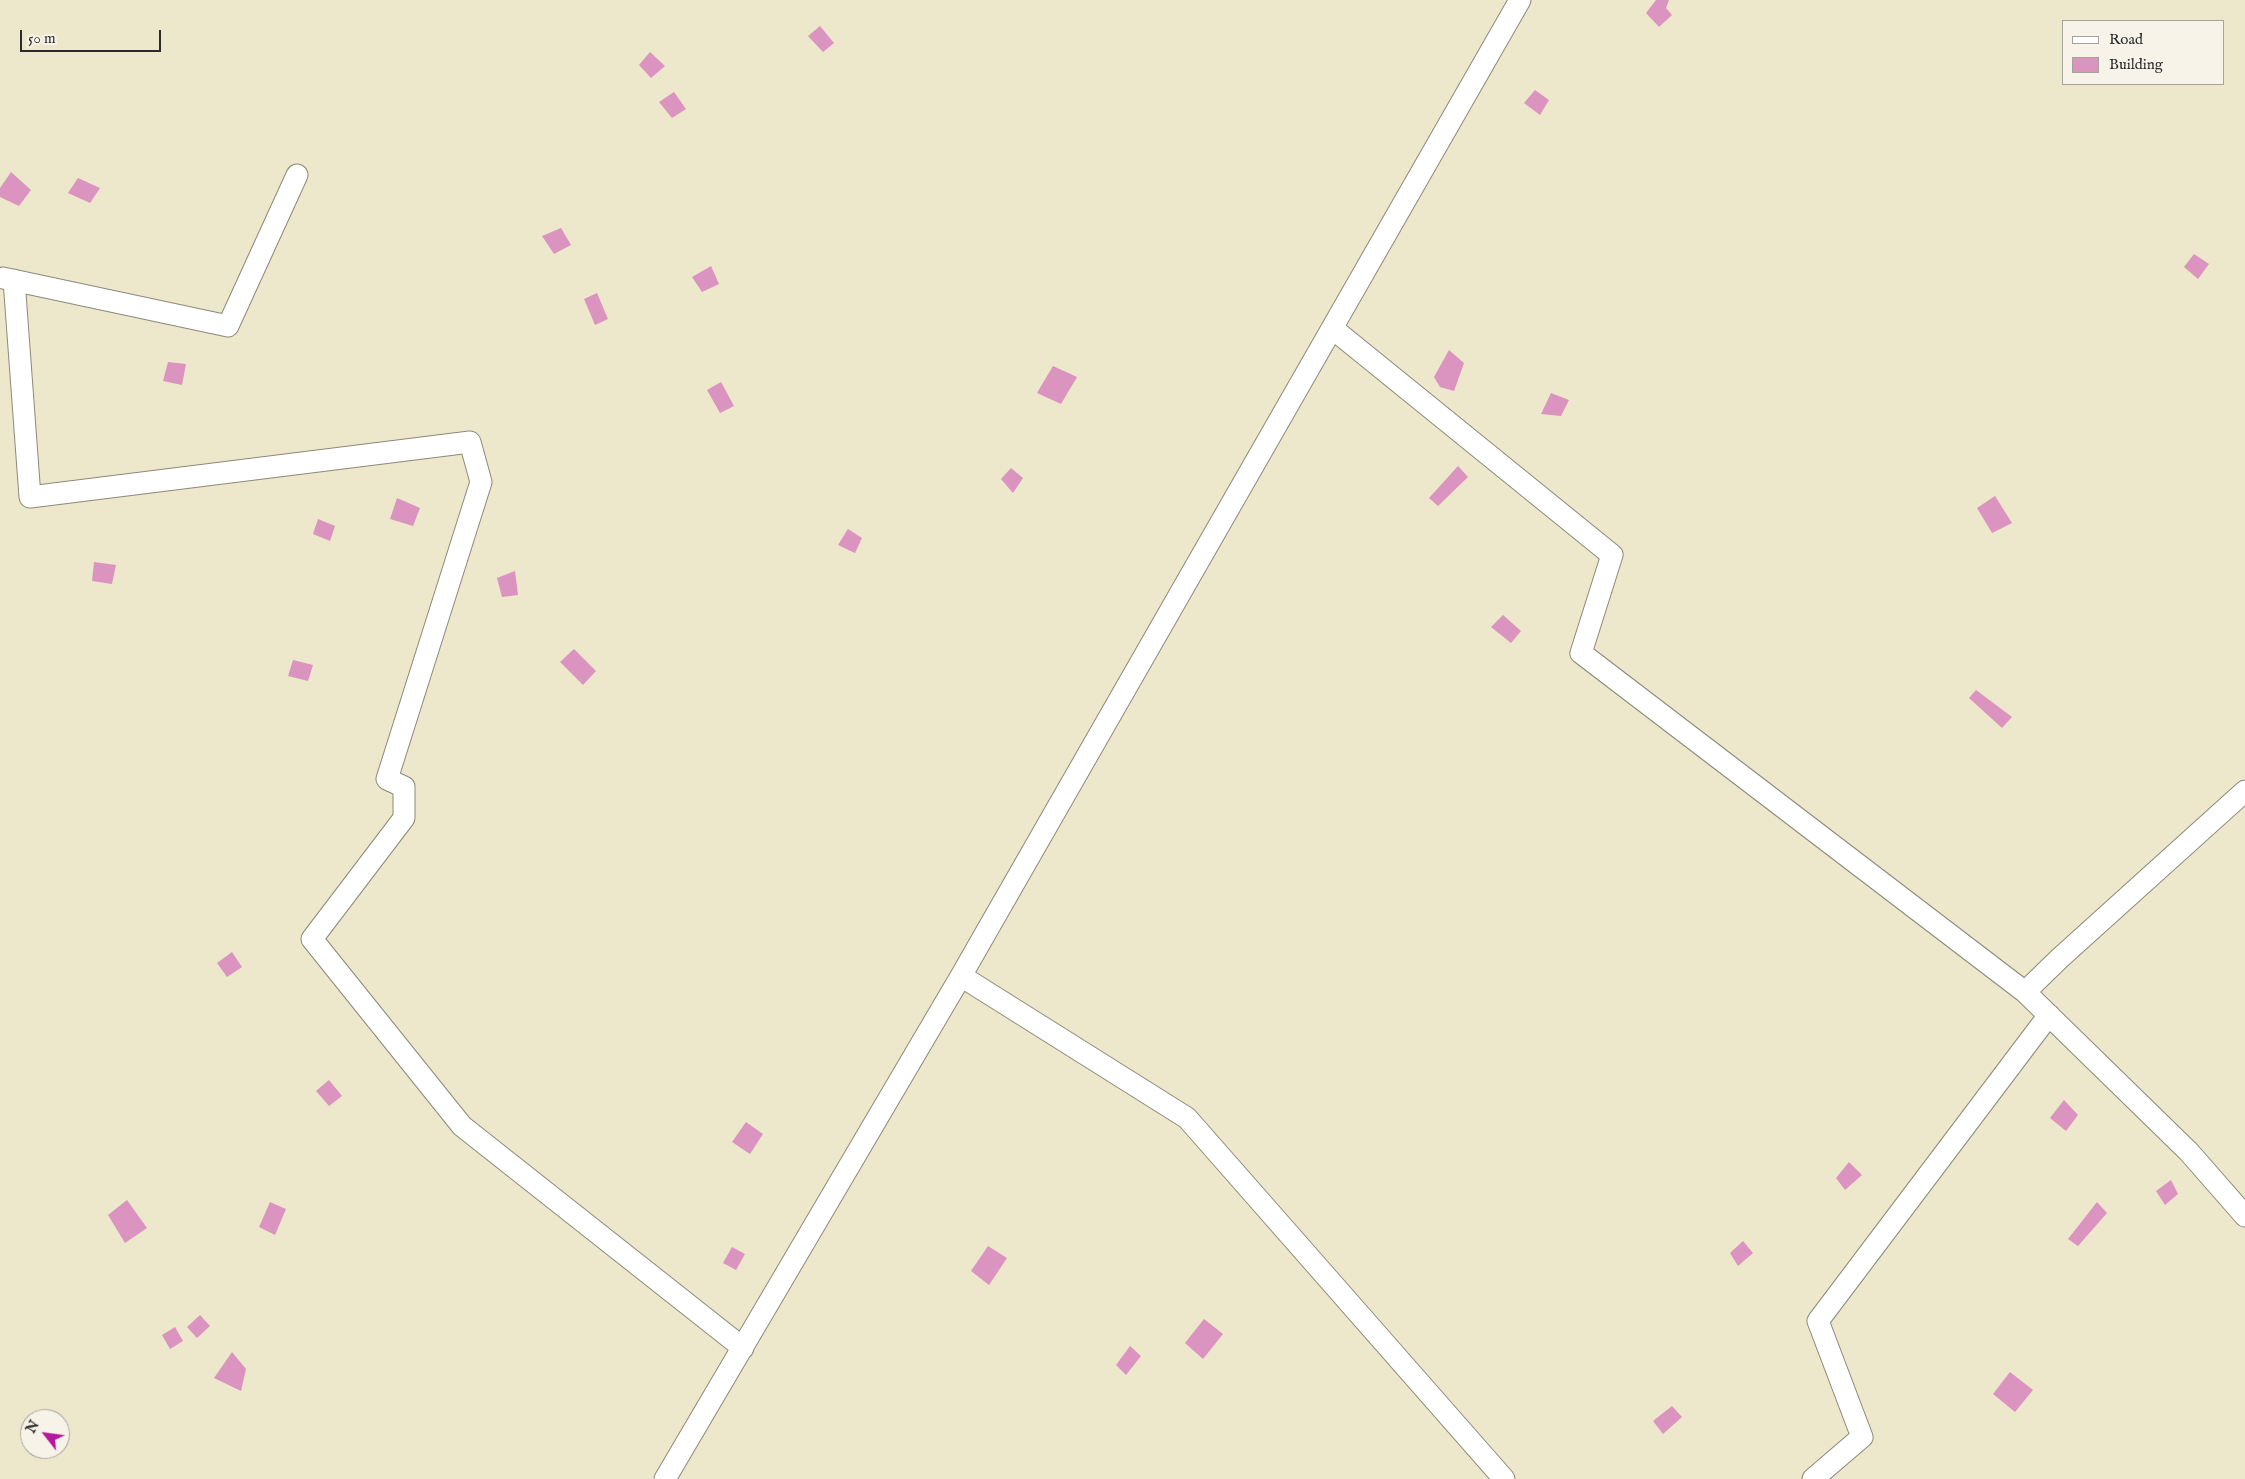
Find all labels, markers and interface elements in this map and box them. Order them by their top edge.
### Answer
scale bar [22,20,164,52]
legend [2062,20,2225,85]
text: 50 m [28,29,56,48]
text: Road [2109,30,2143,49]
text: Building [2109,55,2163,74]
north arrow [20,1409,70,1459]
text: N [22,1417,44,1437]

